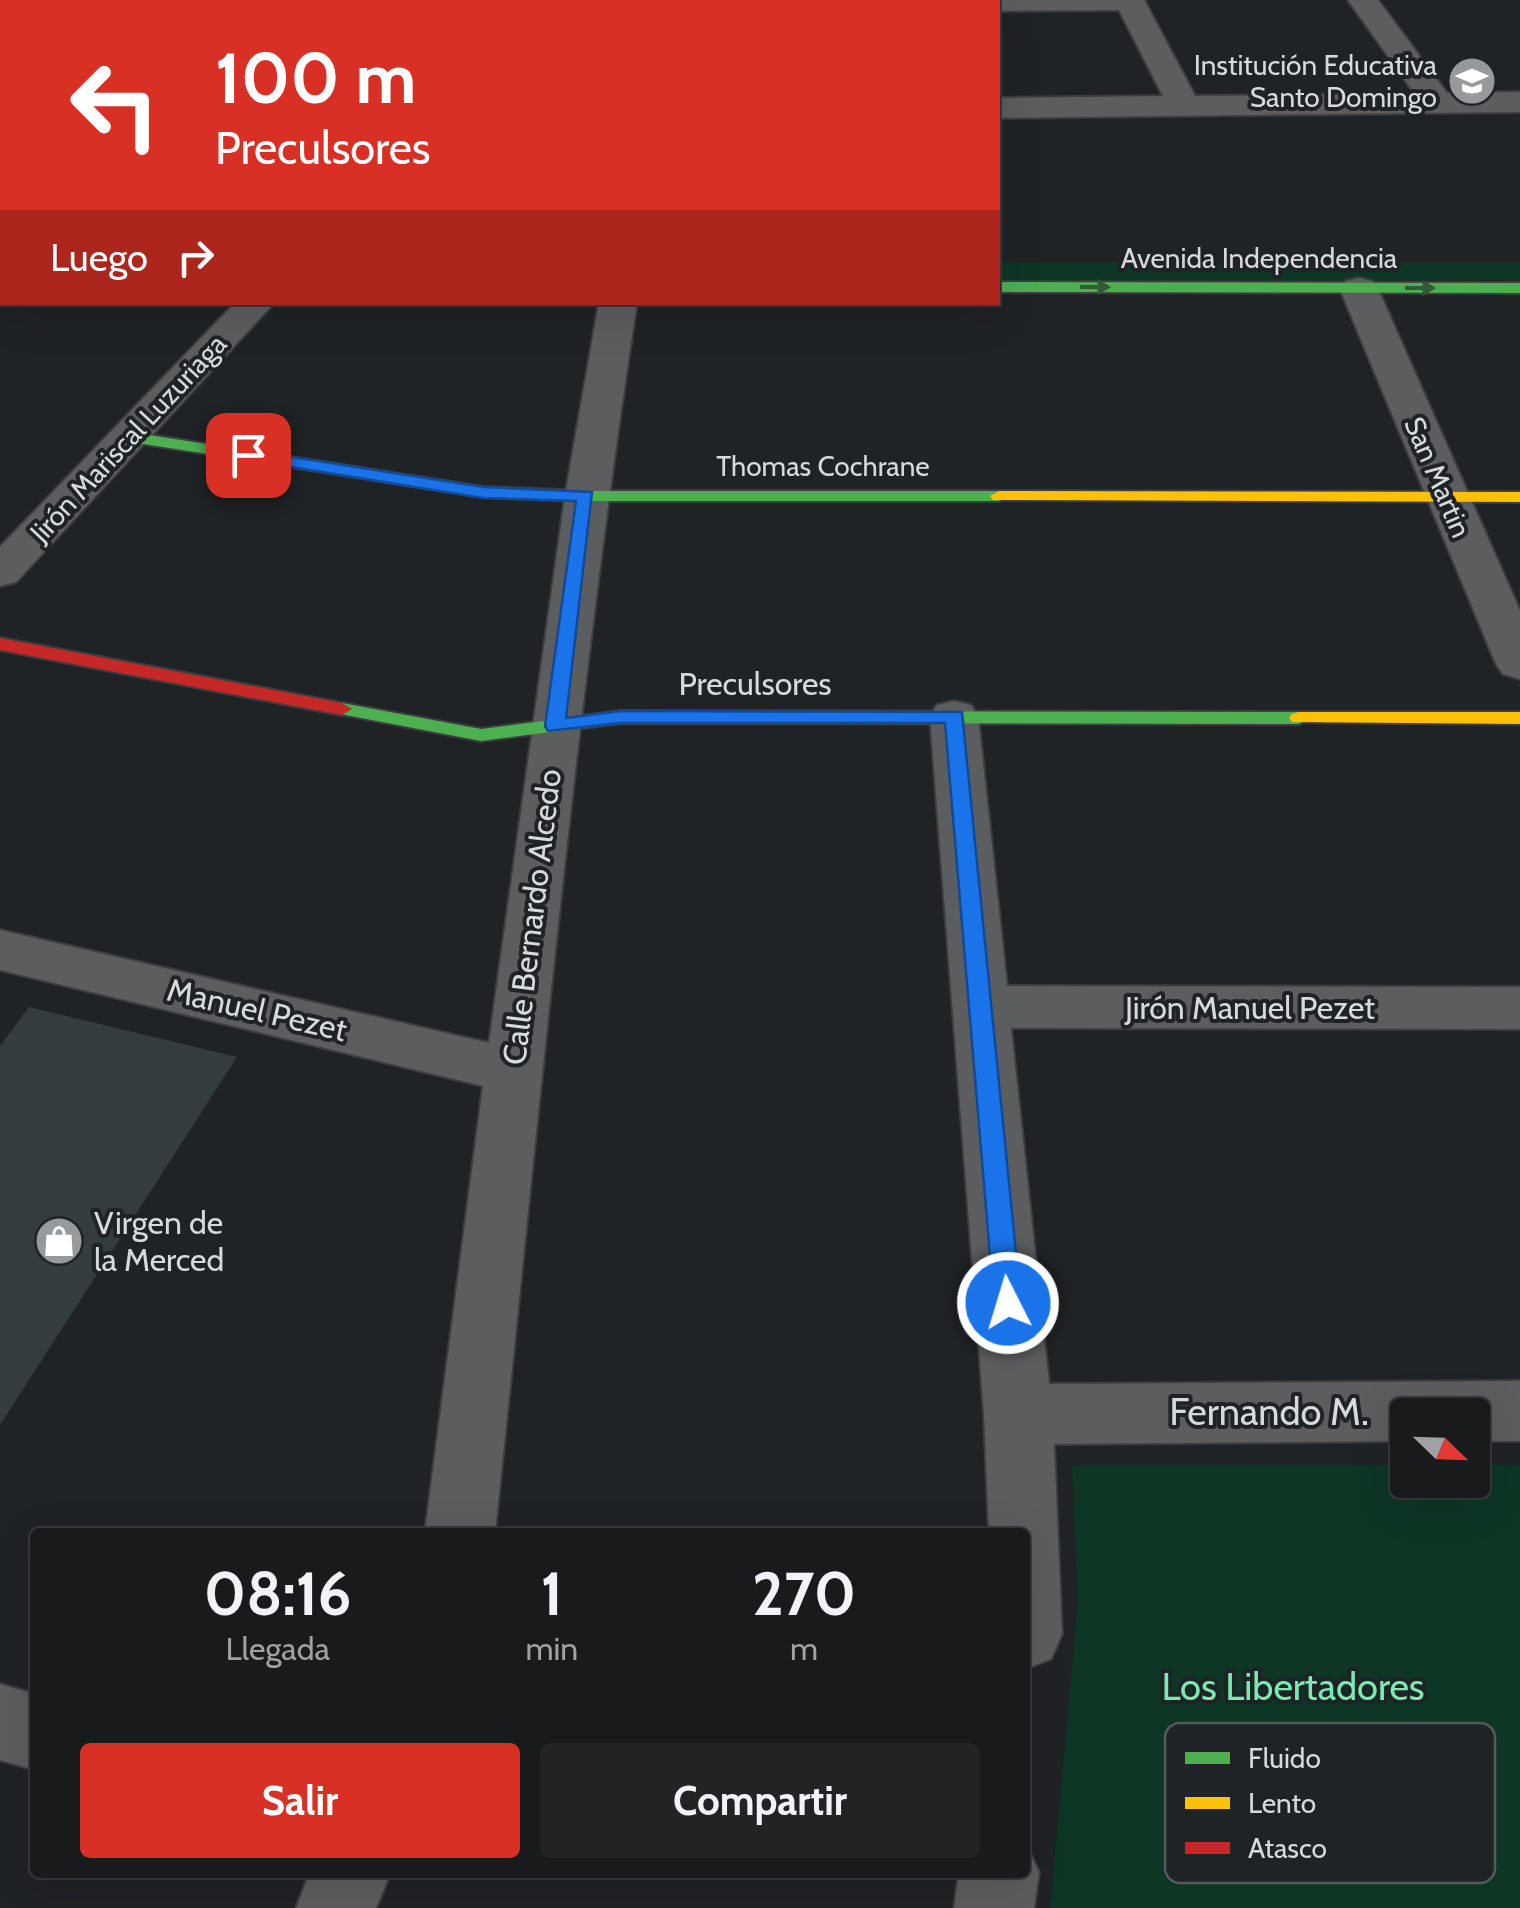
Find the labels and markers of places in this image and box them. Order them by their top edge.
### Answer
place label: Institución Educativa Santo Domingo [1194,48,1438,114]
school or university icon: Institución Educativa Santo Domingo [1446,55,1498,107]
pin [206,413,291,498]
place label: Virgen de la Merced [94,1203,224,1279]
shop icon: Virgen de la Merced [33,1215,85,1267]

